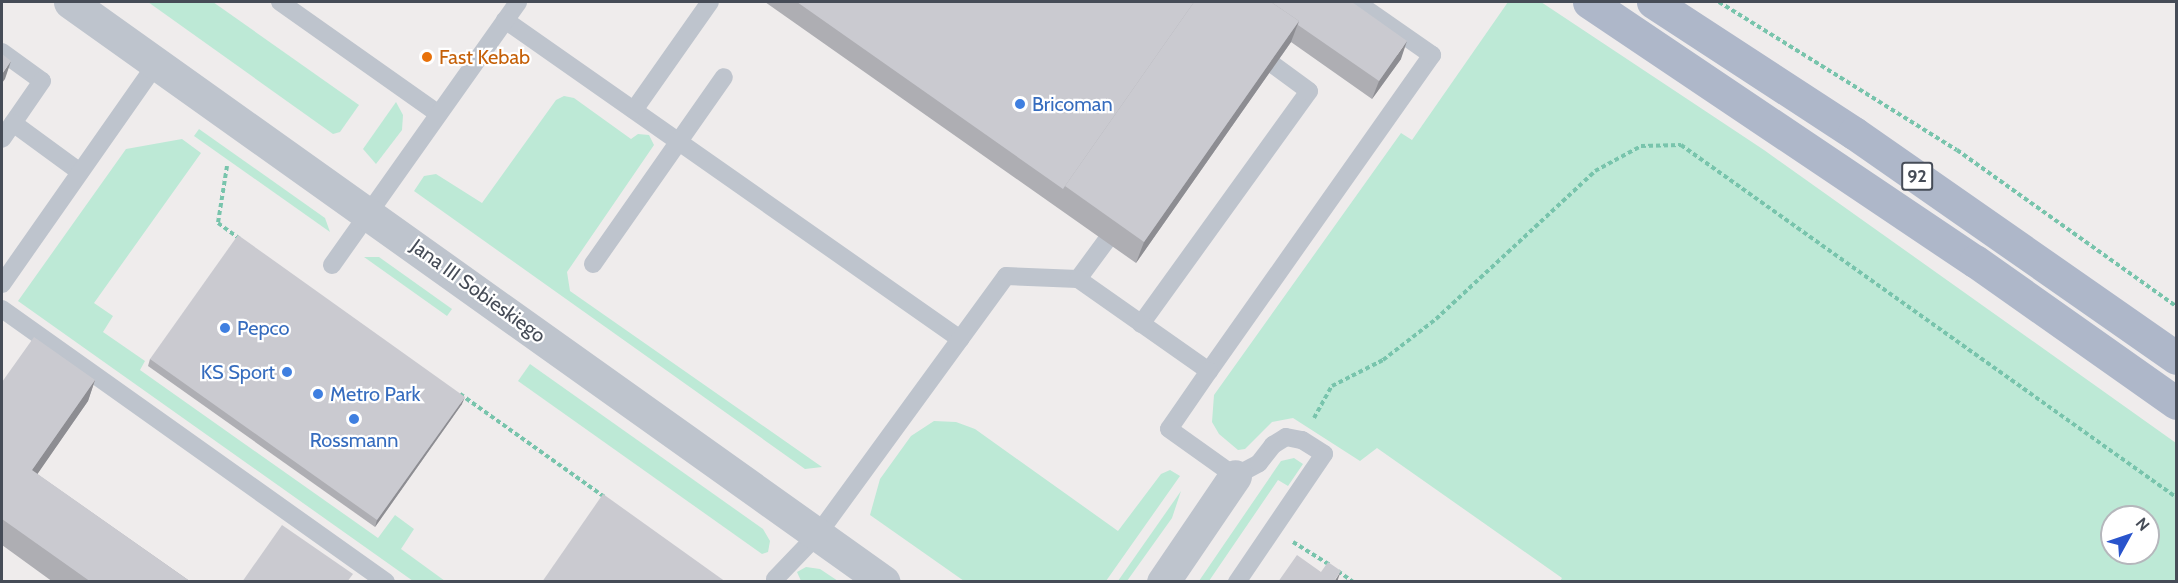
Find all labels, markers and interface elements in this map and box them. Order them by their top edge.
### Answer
place label: Fast Kebab [439,45,530,69]
marker: Fast Kebab [420,50,434,64]
place label: Bricoman [1032,92,1113,116]
marker: Bricoman [1013,97,1027,111]
road number: 92 [1900,161,1934,191]
street label: Jana III Sobieskiego [406,234,550,348]
place label: Pepco [237,316,289,340]
marker: Pepco [218,321,232,335]
place label: KS Sport [201,360,275,384]
marker: KS Sport [280,365,294,379]
place label: Metro Park [330,382,421,406]
marker: Metro Park [311,387,325,401]
marker: Rossmann [347,412,361,426]
place label: Rossmann [310,428,398,452]
north arrow [2100,505,2160,565]
text: N [2132,514,2154,535]

